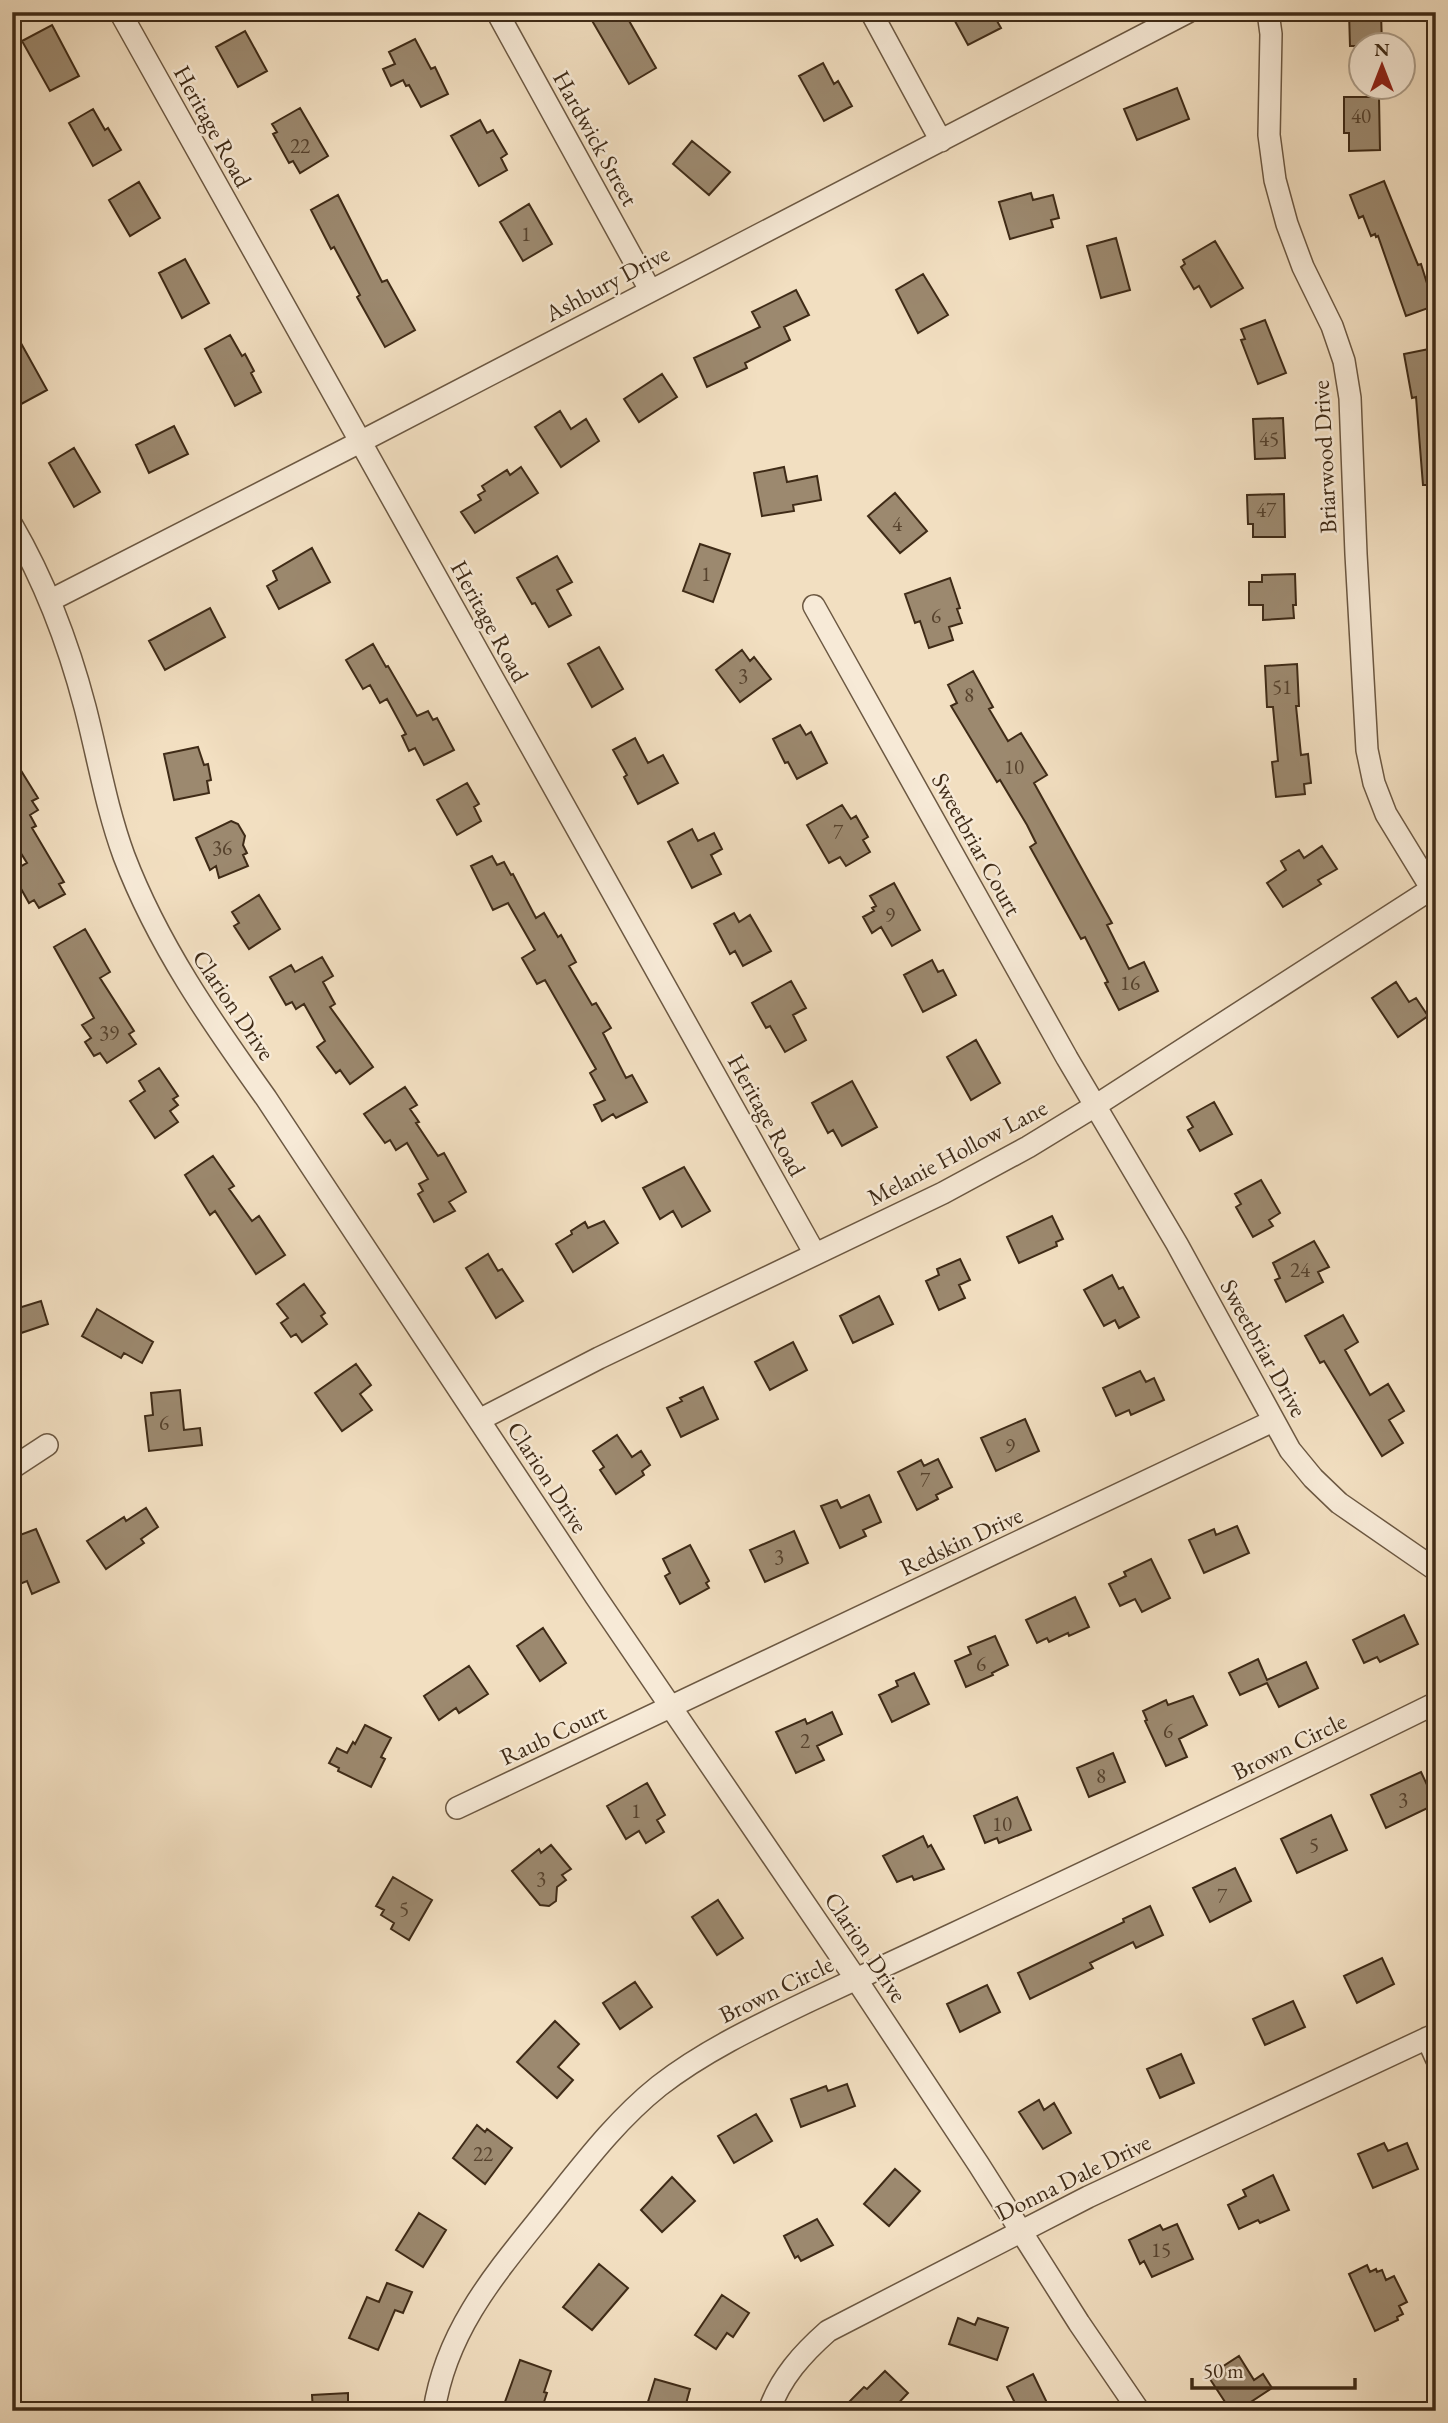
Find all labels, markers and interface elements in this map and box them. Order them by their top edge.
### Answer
north arrow [1346,32,1416,102]
text: N [1374,37,1390,62]
street label: Heritage Road [167,60,260,193]
street label: Hardwick Street [546,65,646,212]
house number: 40 [1351,102,1371,129]
house number: 22 [290,132,310,159]
house number: 1 [521,220,531,247]
street label: Ashbury Drive [539,237,674,329]
street label: Briarwood Drive [1305,380,1343,534]
house number: 45 [1259,425,1279,452]
house number: 47 [1256,496,1277,523]
house number: 4 [892,510,903,537]
street label: Heritage Road [444,555,537,688]
house number: 1 [701,560,711,587]
house number: 6 [931,602,941,629]
house number: 3 [738,662,748,689]
house number: 51 [1272,673,1292,700]
house number: 8 [964,681,974,708]
house number: 10 [1004,753,1024,780]
street label: Sweetbriar Court [925,767,1029,921]
house number: 7 [833,818,844,845]
house number: 36 [212,834,232,861]
house number: 9 [885,901,895,928]
street label: Clarion Drive [186,944,282,1066]
house number: 16 [1120,969,1140,996]
house number: 39 [99,1019,119,1046]
street label: Heritage Road [721,1049,814,1182]
street label: Melanie Hollow Lane [862,1092,1052,1212]
house number: 24 [1290,1256,1311,1283]
street label: Sweetbriar Drive [1213,1274,1315,1422]
house number: 6 [159,1409,169,1436]
street label: Clarion Drive [500,1415,596,1539]
house number: 9 [1005,1432,1015,1459]
house number: 7 [920,1466,931,1493]
street label: Redskin Drive [895,1499,1027,1583]
house number: 3 [774,1543,784,1570]
house number: 6 [976,1650,986,1677]
street label: Raub Court [495,1696,611,1772]
street label: Brown Circle [1227,1705,1351,1787]
house number: 6 [1163,1717,1173,1744]
house number: 2 [800,1727,810,1754]
house number: 8 [1096,1762,1106,1789]
house number: 3 [1398,1786,1408,1813]
house number: 1 [631,1797,641,1824]
house number: 10 [992,1810,1012,1837]
house number: 5 [1309,1831,1319,1858]
house number: 3 [536,1865,546,1892]
house number: 7 [1217,1882,1228,1909]
street label: Clarion Drive [818,1886,914,2008]
house number: 5 [399,1895,409,1922]
street label: Brown Circle [714,1948,838,2030]
street label: Donna Dale Drive [990,2126,1156,2228]
house number: 22 [473,2140,493,2167]
house number: 15 [1151,2236,1171,2263]
scale bar [1192,2346,1355,2390]
text: 50 m [1203,2357,1244,2384]

